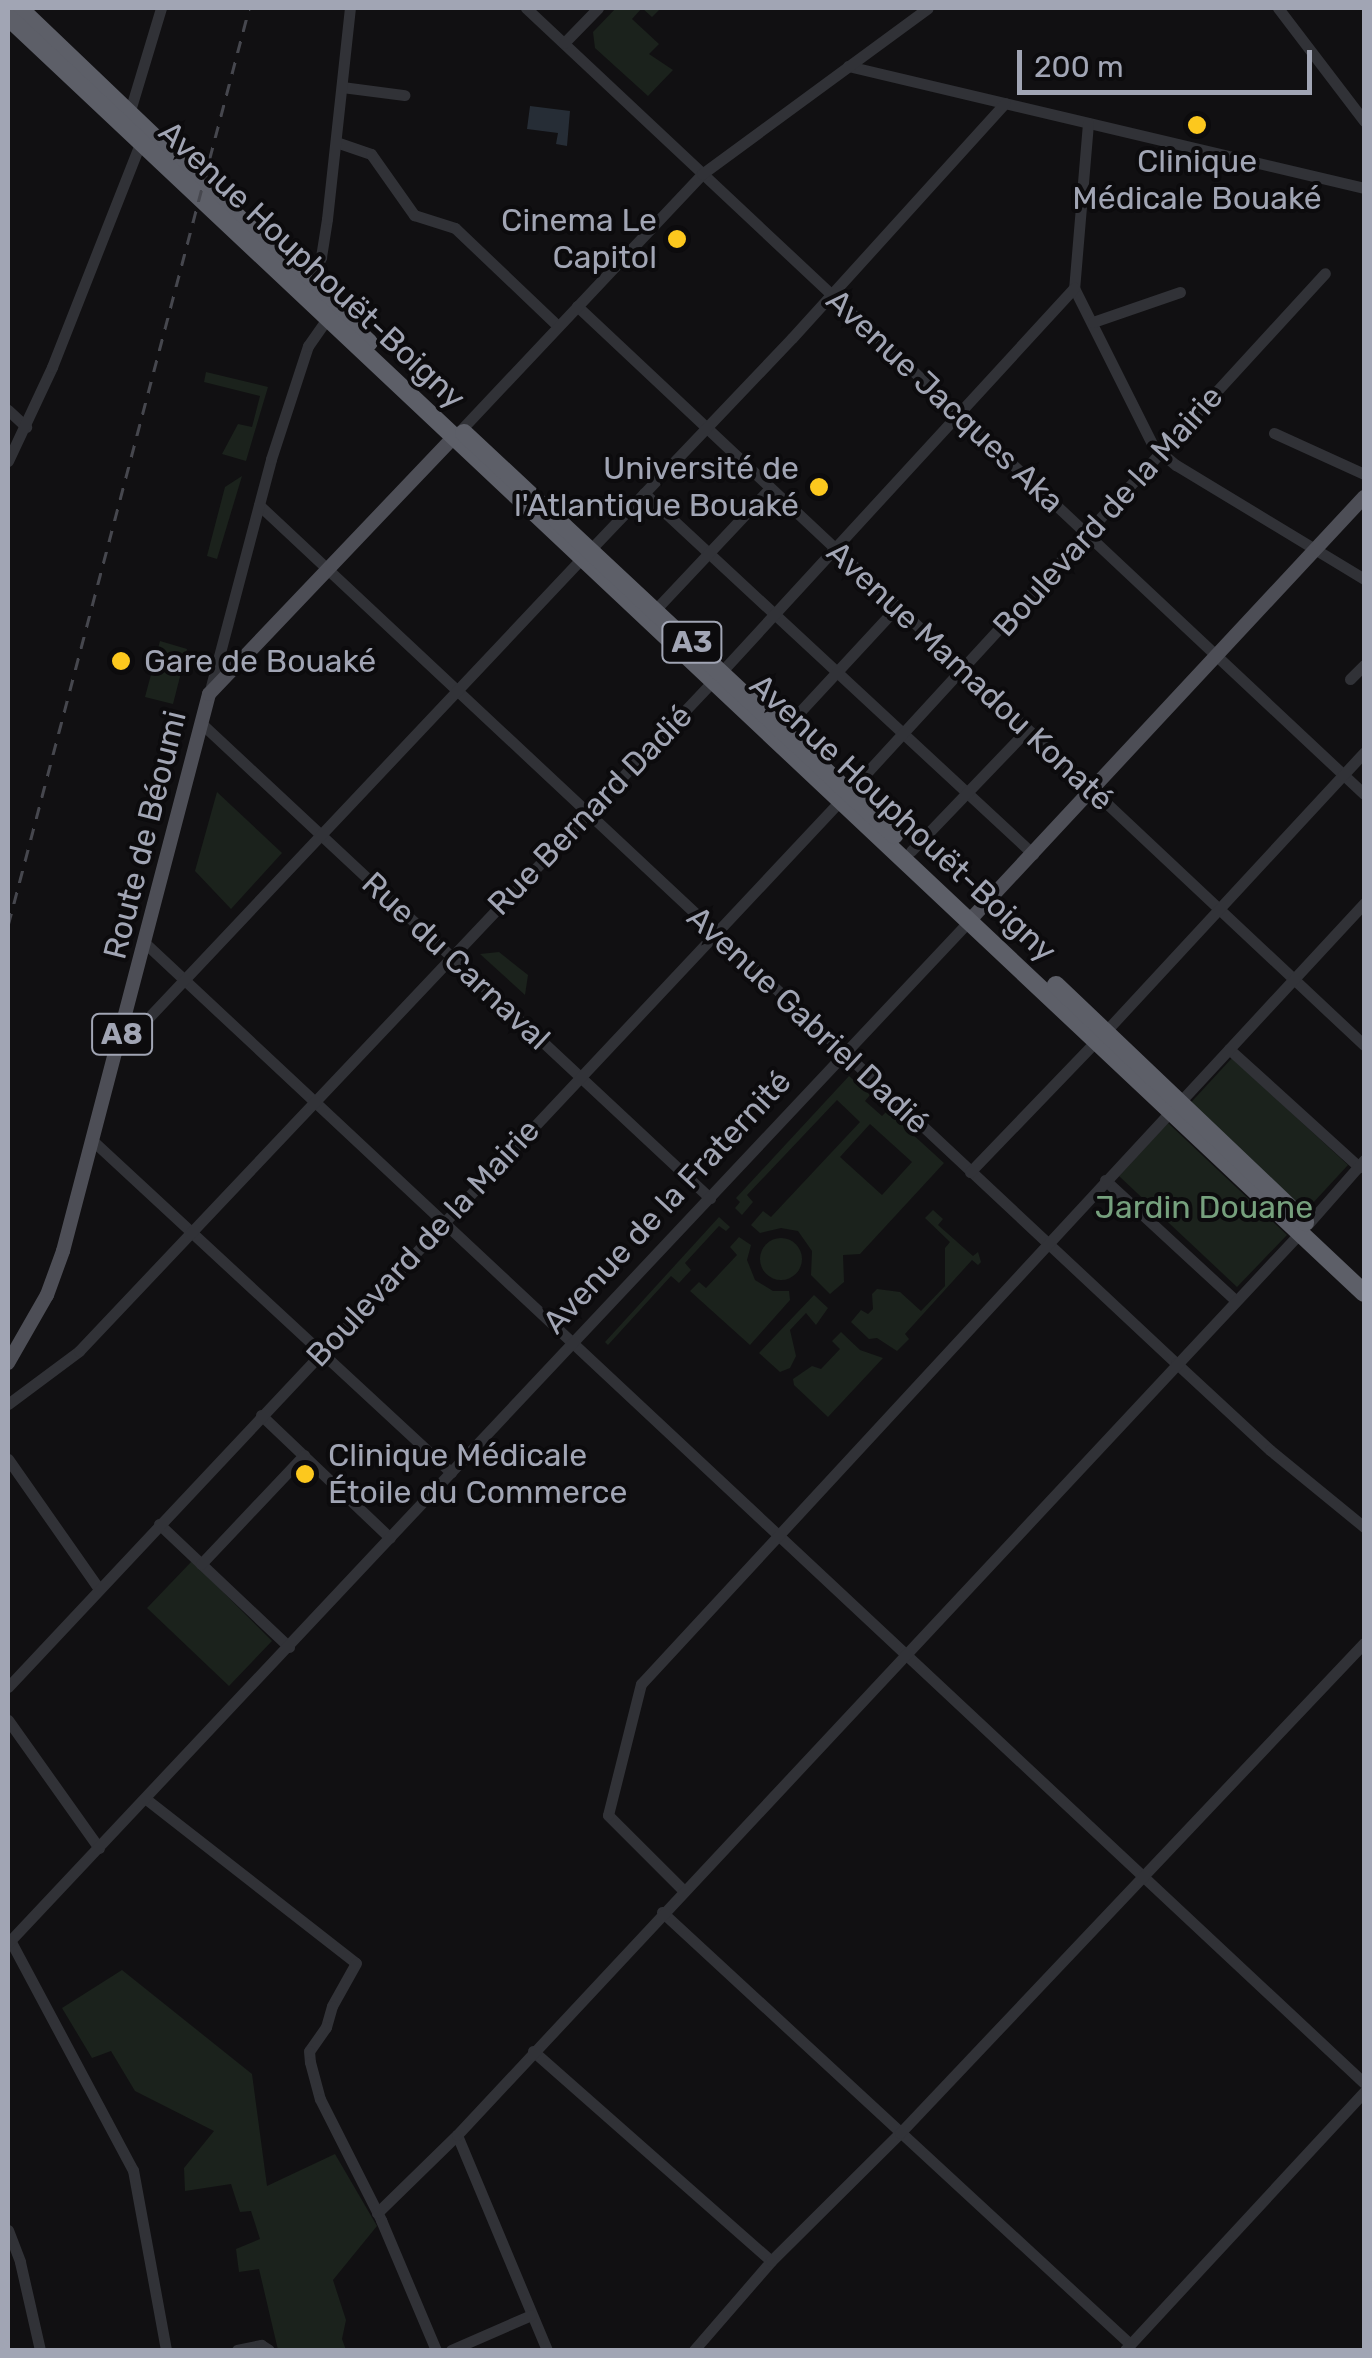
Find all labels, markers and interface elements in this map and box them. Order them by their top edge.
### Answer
scale bar [1022,30,1317,92]
text: 200 m [1034,49,1124,85]
marker: Clinique Médicale Bouaké [1184,112,1210,138]
street label: Avenue Houphouët-Boigny [151,113,473,417]
place label: Clinique Médicale Bouaké [1072,143,1322,218]
place label: Cinema Le Capitol [501,202,657,277]
marker: Cinema Le Capitol [666,228,688,250]
street label: Avenue Jacques Aka [818,281,1072,521]
street label: Boulevard de la Mairie [985,378,1231,644]
place label: Université de l'Atlantique Bouaké [514,450,799,525]
marker: Université de l'Atlantique Bouaké [808,476,830,498]
street label: Avenue Mamadou Konaté [819,533,1121,819]
road number: A3 [660,617,724,667]
place label: Gare de Bouaké [144,642,376,680]
marker: Gare de Bouaké [108,648,134,674]
street label: Avenue Houphouët-Boigny [742,666,1064,970]
street label: Rue Bernard Dadié [480,697,700,923]
street label: Route de Béoumi [96,707,194,963]
street label: Rue du Carnaval [354,864,558,1058]
street label: Avenue Gabriel Dadié [679,898,937,1142]
road number: A8 [90,1009,154,1059]
street label: Avenue de la Fraternité [535,1062,799,1342]
street label: Boulevard de la Mairie [298,1111,548,1375]
park label: Jardin Douane [1095,1188,1313,1226]
place label: Clinique Médicale Étoile du Commerce [328,1437,627,1512]
marker: Clinique Médicale Étoile du Commerce [292,1461,318,1487]

